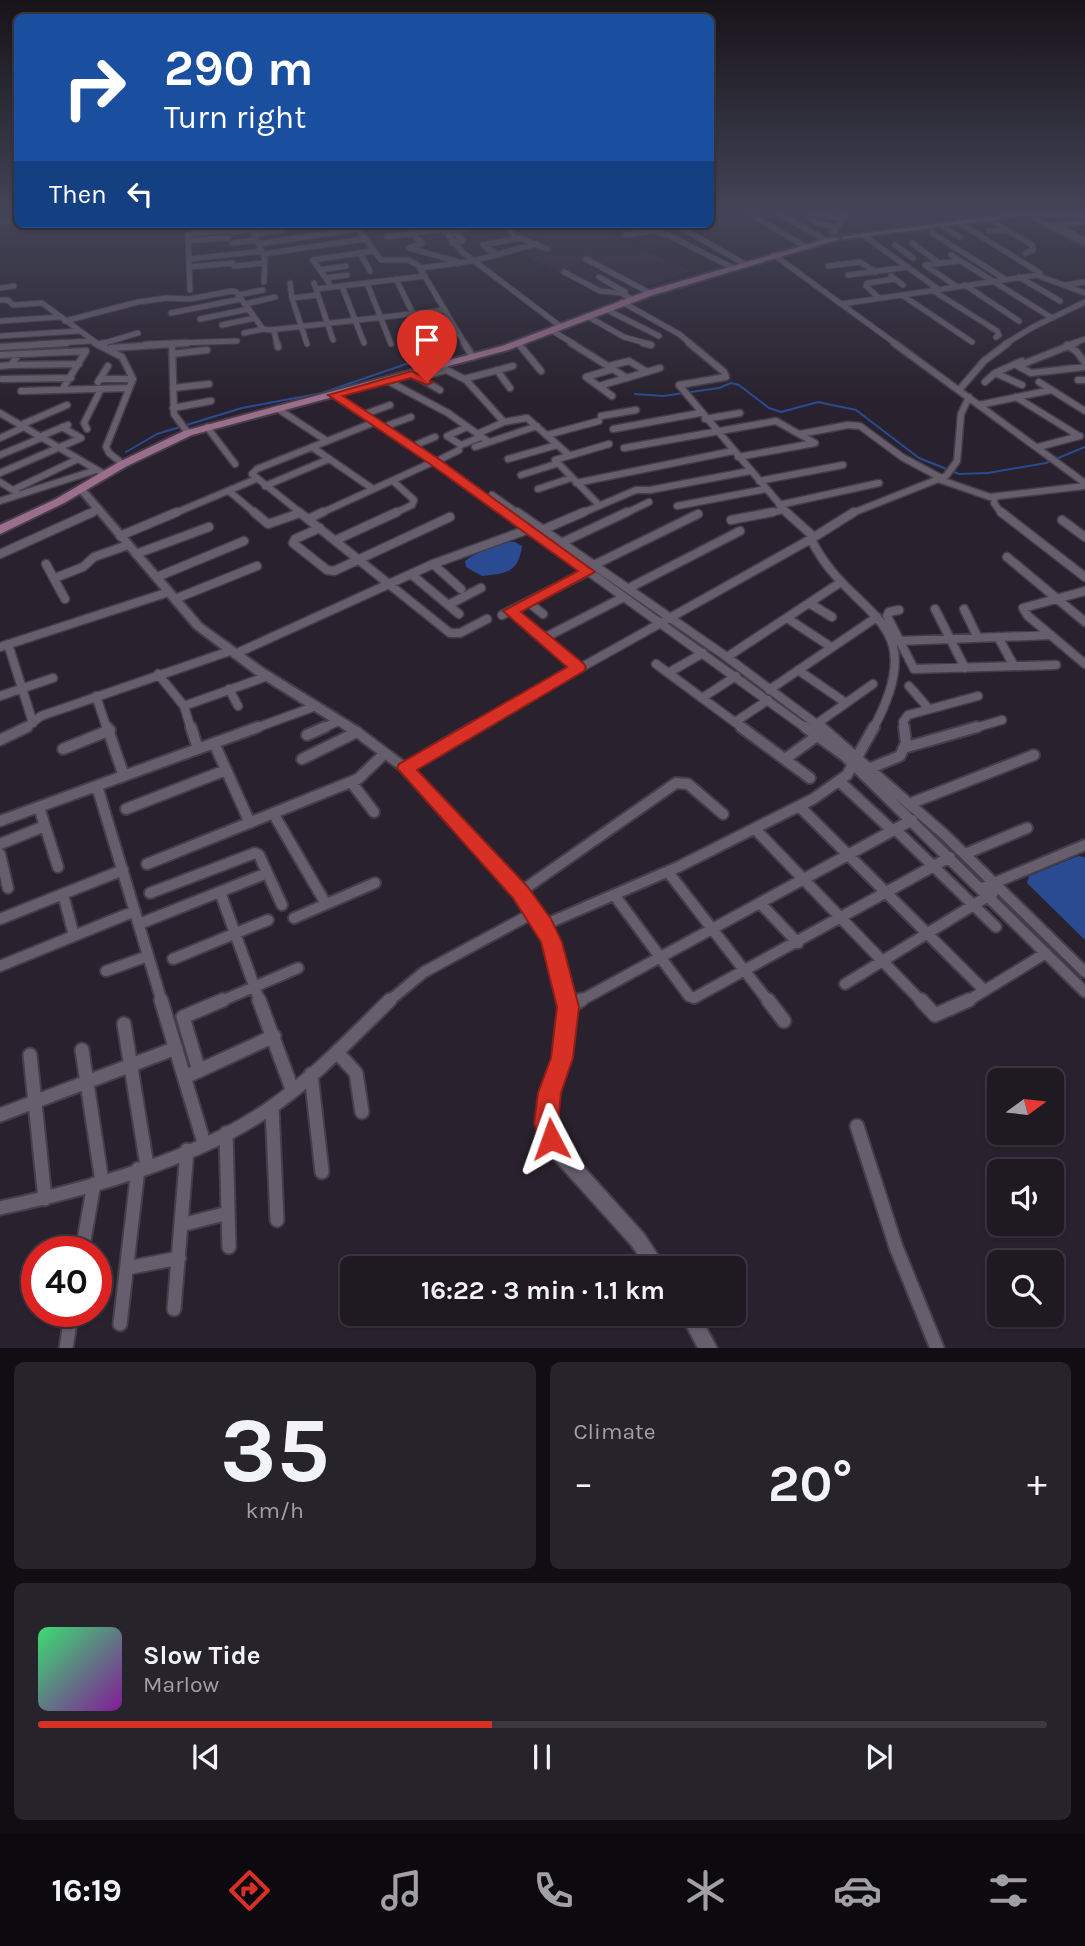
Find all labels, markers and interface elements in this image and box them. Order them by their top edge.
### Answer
text: 290 m [164,40,313,97]
icon: right [49,42,140,133]
text: Turn right [164,99,306,136]
icon: left [121,175,159,213]
text: Then [49,179,107,210]
pin [397,310,457,382]
icon: arrive [408,321,446,359]
north arrow [987,1068,1064,1144]
map controls [987,1068,1064,1327]
position arrow [514,1102,588,1176]
button: sound [987,1159,1064,1236]
speed limit sign: 40 [21,1236,112,1327]
button: search [987,1250,1064,1327]
text: 16:22 · 3 min · 1.1 km [421,1275,665,1306]
text: 35 [220,1398,330,1504]
text: Climate [574,1418,656,1445]
text: 20° [768,1453,853,1514]
text: − [574,1461,593,1506]
text: + [1027,1461,1047,1506]
text: km/h [246,1497,304,1524]
text: Slow Tide [143,1640,261,1671]
text: Marlow [143,1671,219,1698]
icon: previous [187,1738,225,1776]
icon: pause [523,1738,561,1776]
icon: next [860,1738,898,1776]
icon: directions [225,1866,274,1915]
icon: music [377,1866,426,1915]
icon: phone [529,1866,578,1915]
icon: climate [681,1866,730,1915]
icon: car [833,1866,882,1915]
icon: filters [984,1866,1033,1915]
text: 16:19 [51,1872,122,1909]

